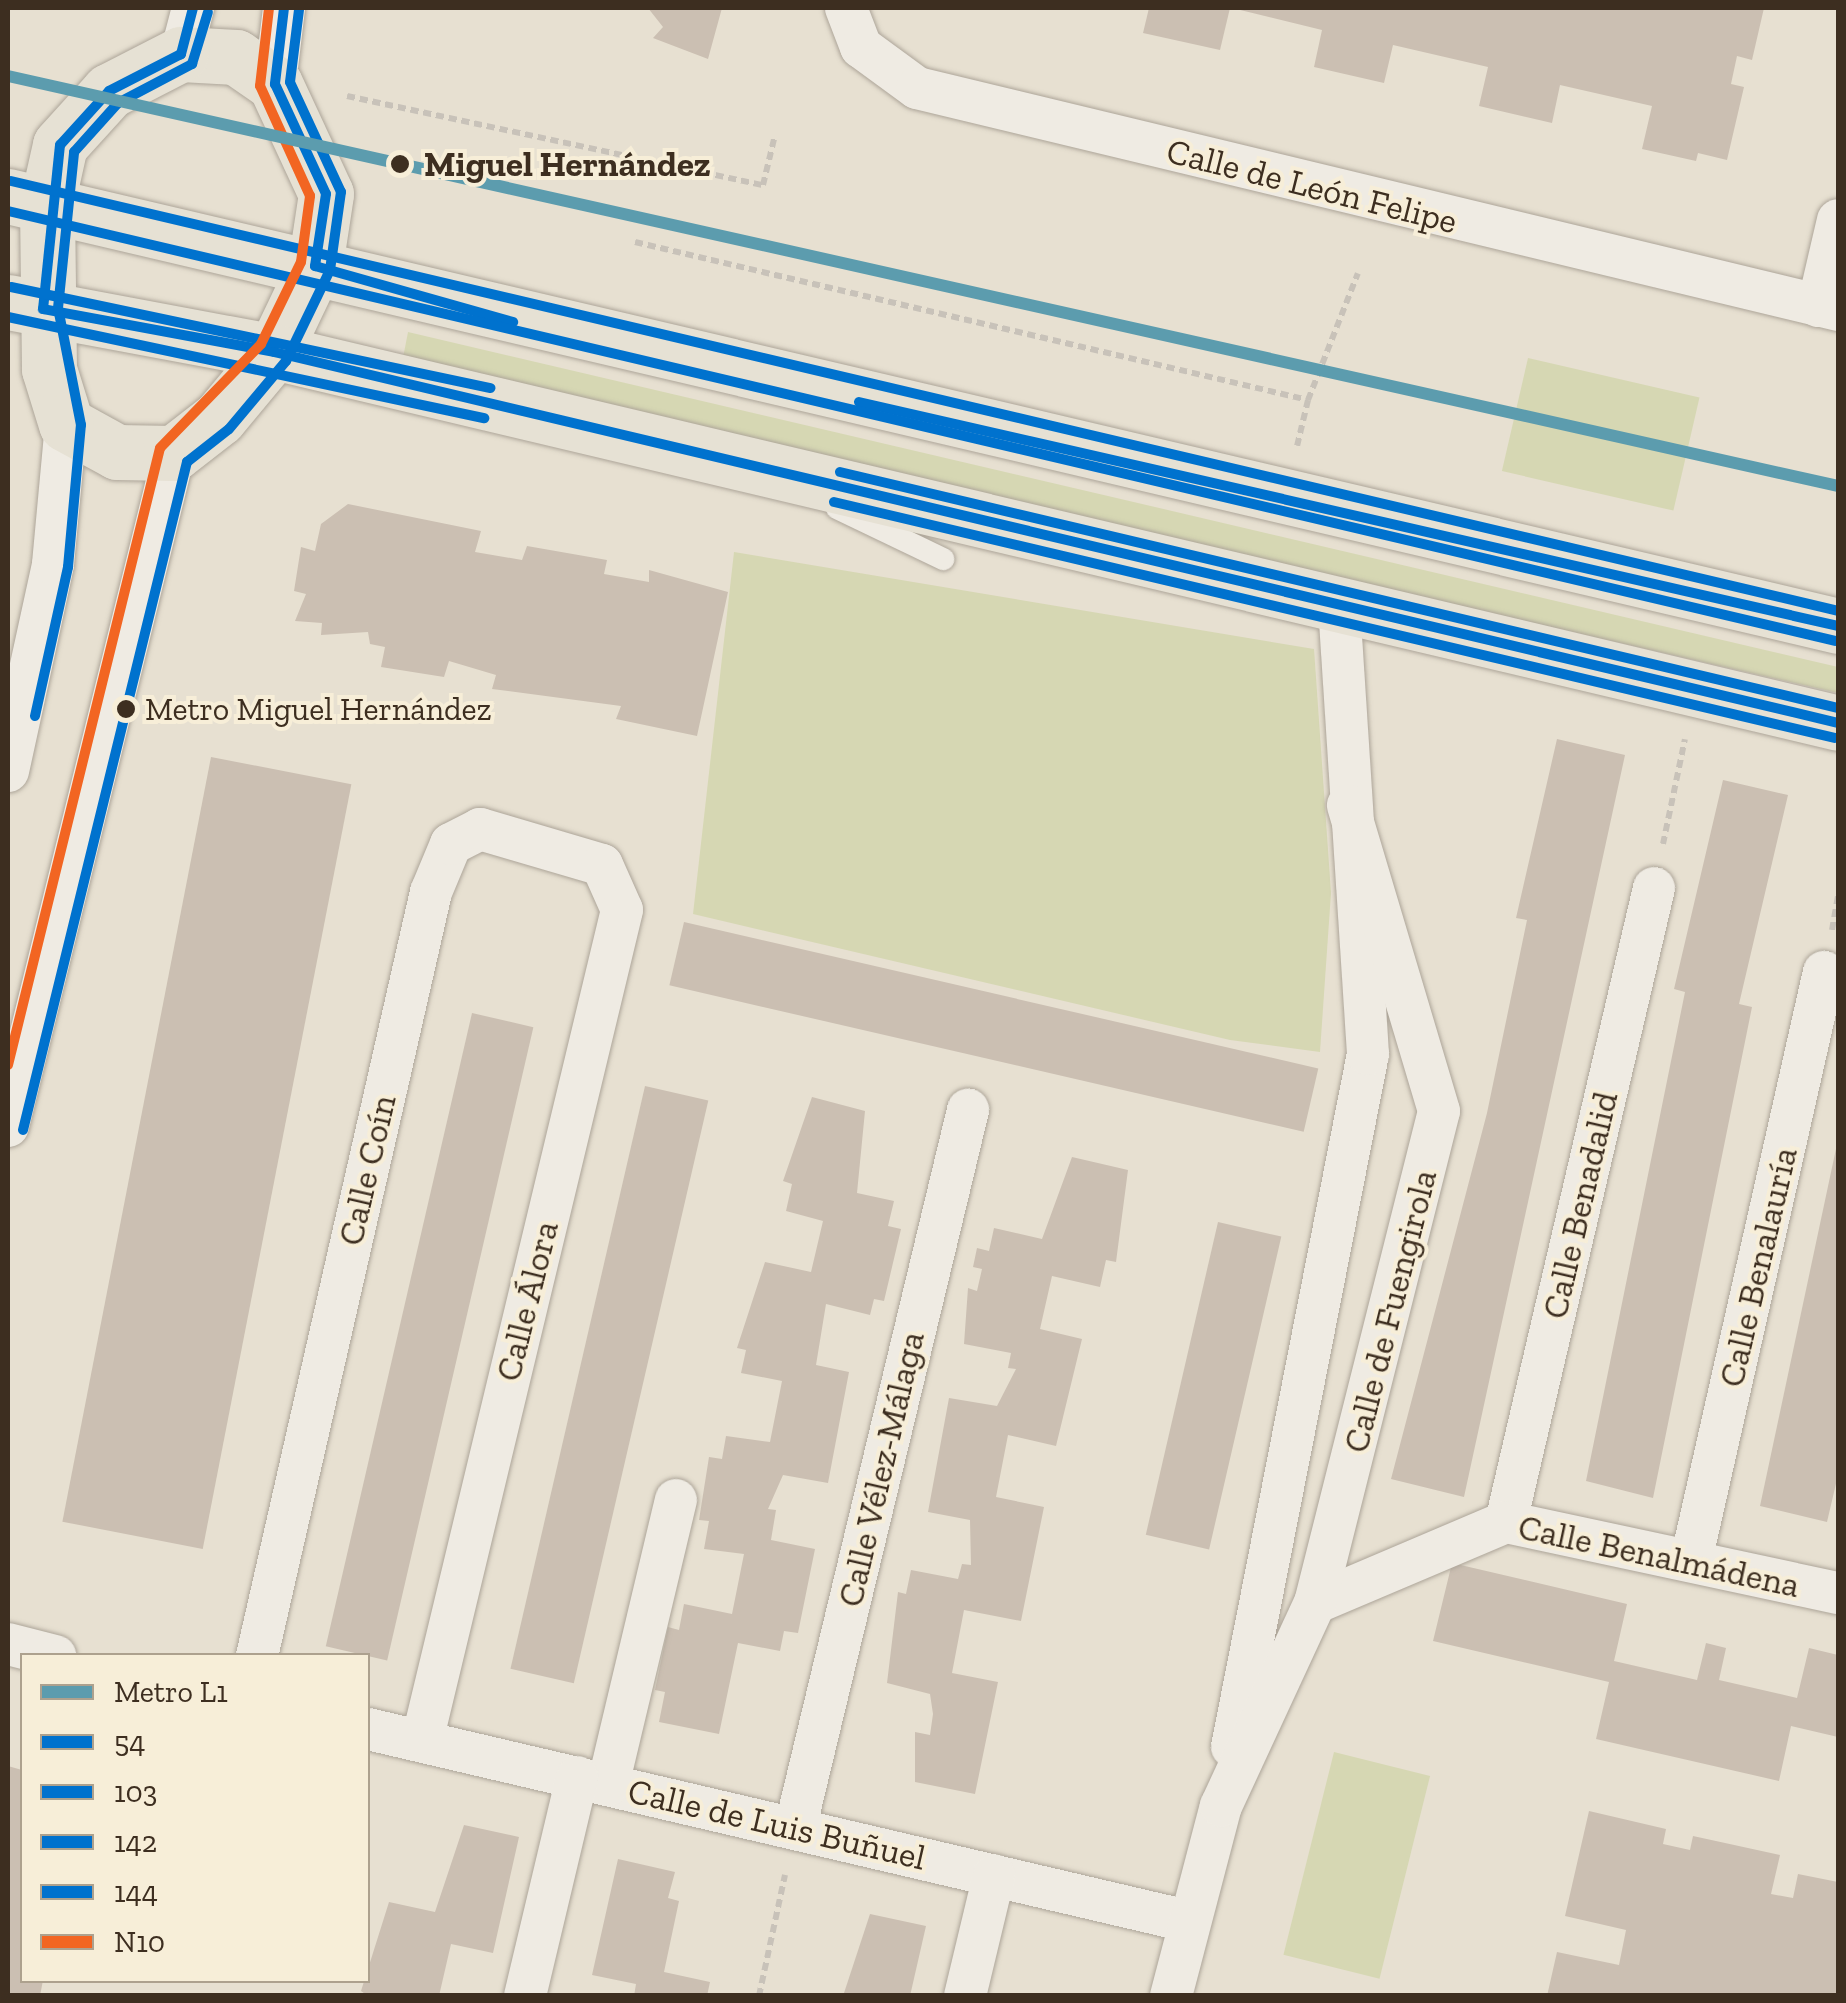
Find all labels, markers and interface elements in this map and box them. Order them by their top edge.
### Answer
street label: Calle de León Felipe [1162,130,1462,242]
place label: Miguel Hernández [424,143,711,185]
marker: Miguel Hernández [385,149,415,179]
place label: Metro Miguel Hernández [145,690,491,728]
marker: Metro Miguel Hernández [116,699,136,719]
street label: Calle Benadalid [1533,1087,1627,1323]
street label: Calle Coín [329,1091,405,1249]
street label: Calle Benalauría [1710,1143,1806,1391]
street label: Calle de Fuengirola [1335,1165,1445,1457]
street label: Calle Álora [487,1216,567,1386]
street label: Calle Vélez-Málaga [829,1327,933,1611]
street label: Calle Benalmádena [1515,1506,1803,1606]
legend [20,1653,370,1983]
text: Metro L1 [114,1674,228,1710]
text: 54 [114,1724,146,1760]
street label: Calle de Luis Buñuel [624,1769,930,1879]
text: 103 [114,1774,158,1810]
text: 142 [114,1824,157,1860]
text: 144 [114,1874,158,1910]
text: N10 [114,1924,165,1960]

